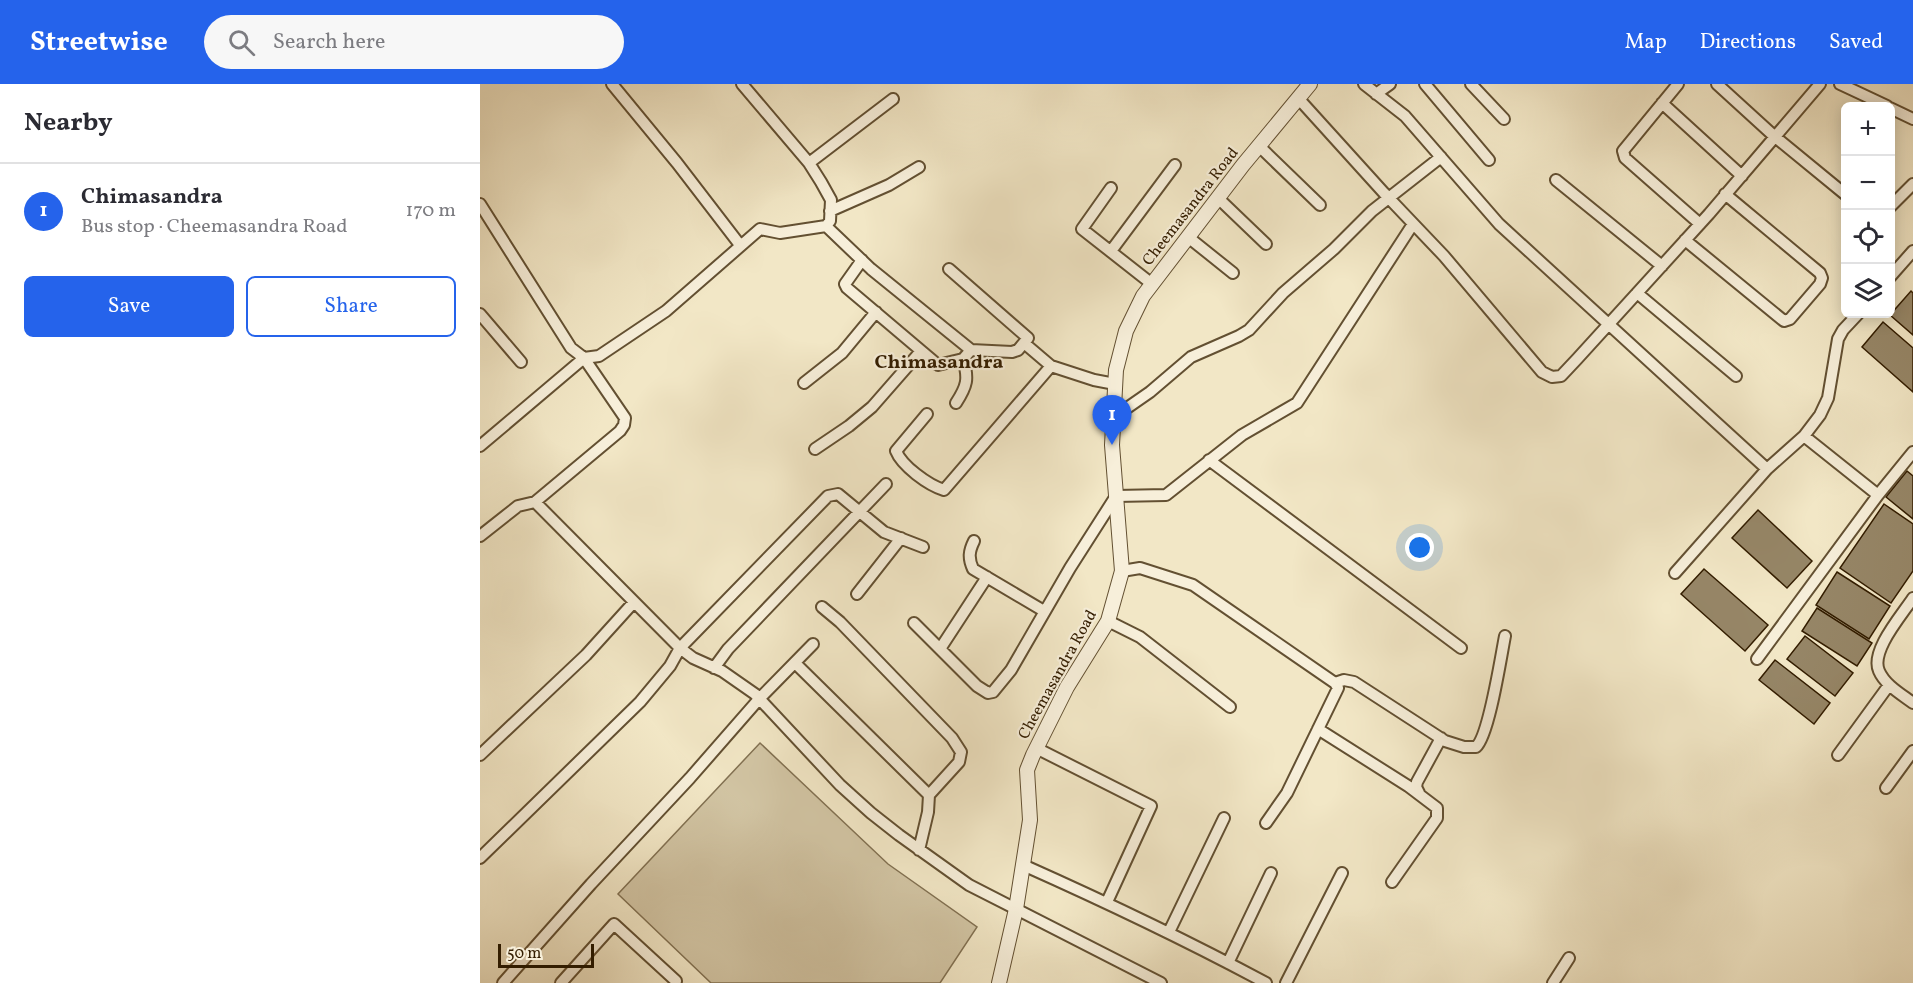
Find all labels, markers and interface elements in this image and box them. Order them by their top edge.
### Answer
search box [204,15,624,69]
text: Streetwise [30,23,168,62]
icon: search [225,26,258,59]
text: Search here [273,27,385,58]
text: Map [1625,28,1667,57]
text: Directions [1700,28,1796,57]
text: Saved [1829,28,1883,57]
map controls [1841,102,1895,318]
button: + [1841,102,1895,156]
text: Nearby [24,105,113,141]
street label: Cheemasandra Road [1138,143,1244,271]
button: − [1841,156,1895,210]
text: Chimasandra [81,182,223,213]
text: 1 [39,197,48,225]
text: 170 m [406,197,456,225]
button: locate [1841,210,1895,264]
text: Bus stop · Cheemasandra Road [81,213,348,241]
button: layers [1841,264,1895,318]
button: Save [24,276,234,337]
button: Share [246,276,456,337]
district label: Chimasandra [875,349,1003,377]
pin: 1 [1092,396,1132,445]
your location [1405,533,1434,562]
street label: Cheemasandra Road [1013,606,1103,744]
scale bar [498,941,594,968]
text: 50 m [507,943,541,965]

